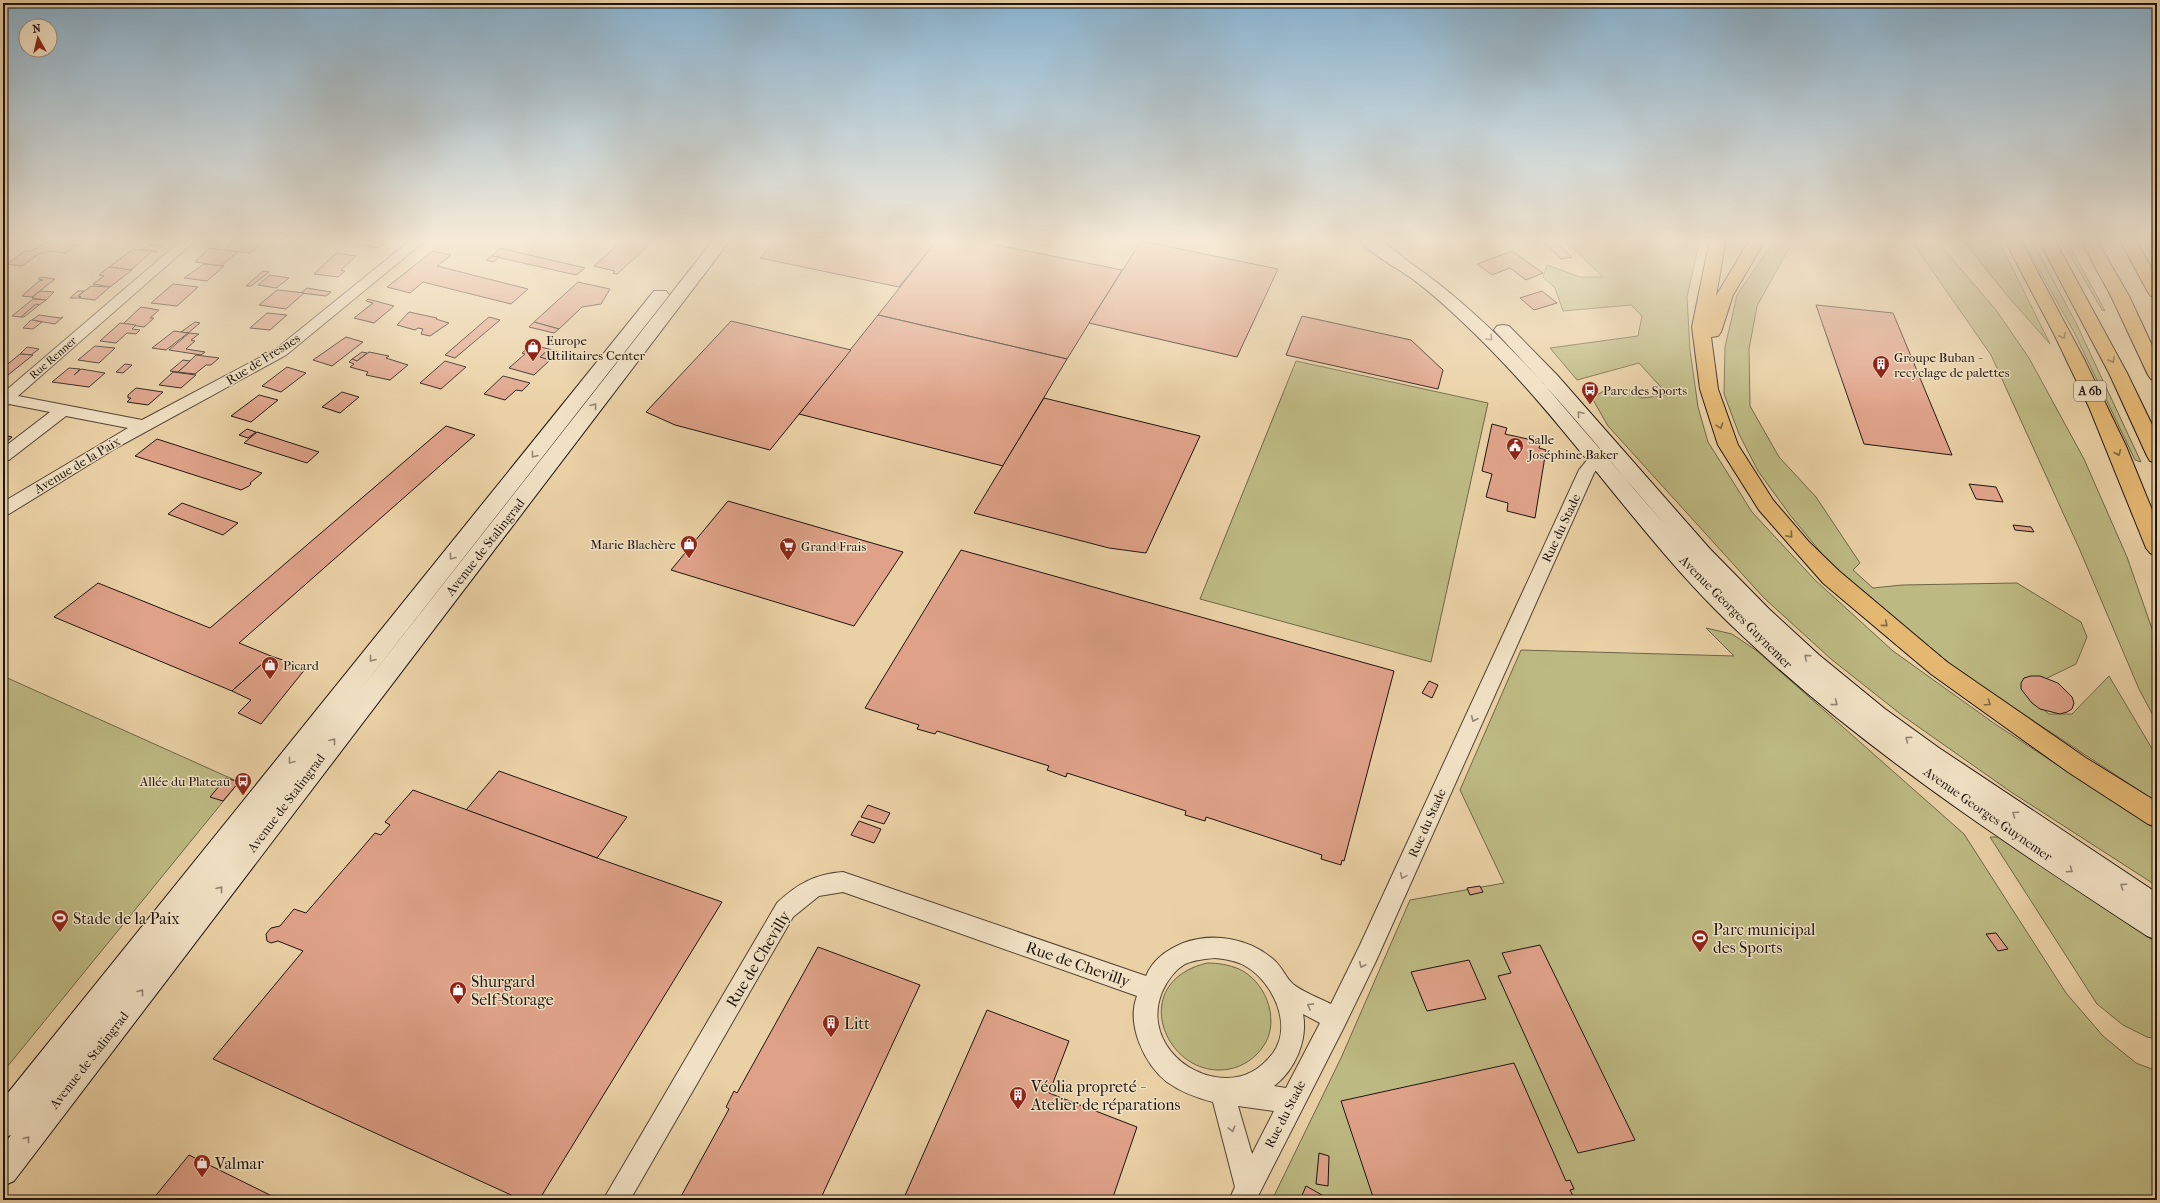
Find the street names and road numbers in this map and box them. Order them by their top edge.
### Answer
street label: Rue de Fresnes [223,330,303,388]
street label: Rue Renner [27,334,79,382]
road number: A 6b [2074,381,2106,401]
street label: Avenue de la Paix [30,433,123,497]
street label: Rue du Stade [1539,491,1584,565]
street label: Avenue de Stalingrad [442,495,528,599]
street label: Avenue Georges Guynemer [1676,552,1796,672]
street label: Avenue de Stalingrad [244,750,328,856]
street label: Avenue Georges Guynemer [1920,763,2055,864]
street label: Rue du Stade [1405,786,1449,860]
street label: Rue de Chevilly [722,907,794,1011]
street label: Rue de Chevilly [1023,937,1133,991]
street label: Avenue de Stalingrad [46,1008,132,1112]
street label: Rue du Stade [1262,1077,1309,1150]

